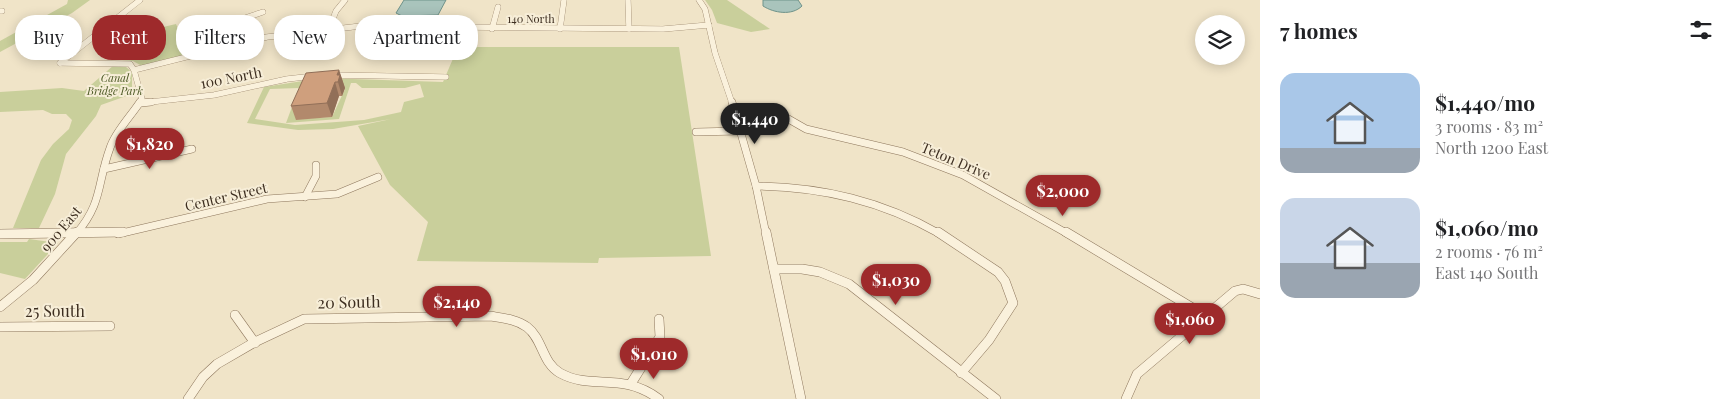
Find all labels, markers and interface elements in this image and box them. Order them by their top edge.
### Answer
street label: 140 North [507,11,555,26]
chip: Buy [15,15,82,60]
chip: Rent [92,15,166,60]
chip: Filters [176,15,264,60]
chip: New [274,15,345,60]
chip: Apartment [355,15,478,60]
map controls [1195,15,1245,65]
button: layers [1195,15,1245,65]
text: 7 homes [1280,16,1358,44]
icon: filters [1687,16,1715,44]
street label: 100 North [199,62,264,93]
park label: Canal Bridge Park [86,70,143,98]
text: $1,440/mo [1435,88,1535,116]
icon: home [1320,93,1380,153]
pin: $1,440 [714,102,796,145]
text: $1,440 [732,108,778,129]
text: 3 rooms · 83 m² [1435,116,1543,137]
pin: $1,820 [109,128,191,170]
text: $1,820 [126,133,174,154]
street label: Teton Drive [918,137,994,184]
text: North 1200 East [1435,137,1548,158]
pin: $2,000 [1022,174,1104,217]
street label: Center Street [183,178,270,215]
text: $2,000 [1037,180,1089,201]
street label: 900 East [36,201,86,256]
text: $1,060/mo [1435,213,1538,241]
icon: home [1320,218,1380,278]
text: 2 rooms · 76 m² [1435,241,1543,262]
text: East 140 South [1435,262,1538,283]
pin: $1,030 [855,264,937,306]
text: $1,030 [872,269,920,290]
pin: $2,140 [416,286,498,328]
street label: 20 South [317,290,381,313]
text: $2,140 [434,291,480,312]
street label: 25 South [25,300,86,321]
pin: $1,060 [1149,302,1231,345]
text: $1,060 [1165,308,1215,329]
pin: $1,010 [613,338,695,380]
text: $1,010 [631,343,677,364]

